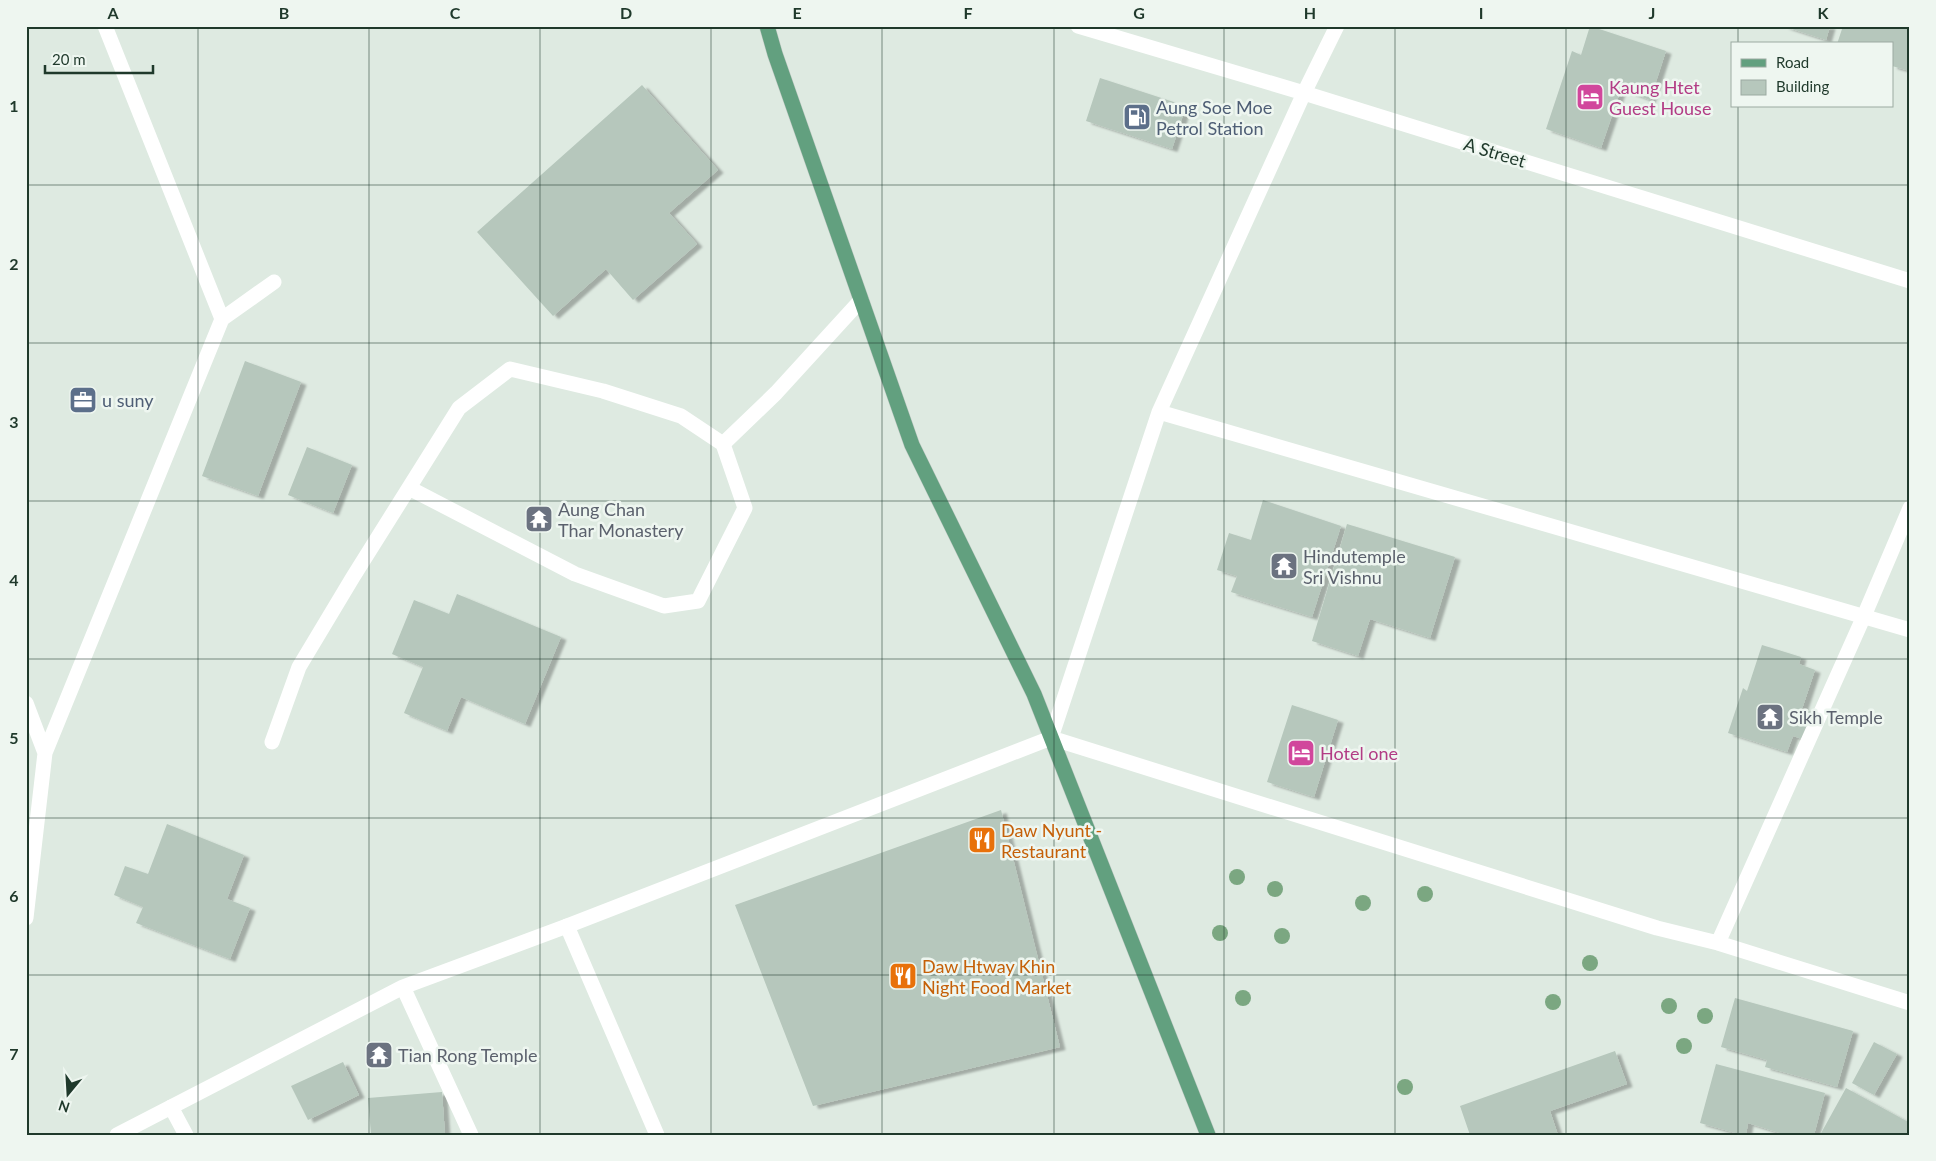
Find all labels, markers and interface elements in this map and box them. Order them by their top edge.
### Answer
text: A [106,3,119,22]
text: B [279,3,289,22]
text: C [450,3,461,22]
text: D [620,3,632,22]
text: E [792,3,802,22]
text: F [963,3,973,22]
text: G [1133,3,1145,22]
text: H [1304,3,1316,22]
text: I [1479,3,1483,22]
text: J [1649,3,1655,22]
text: K [1818,3,1830,22]
scale bar [45,42,152,74]
legend [1731,42,1894,108]
text: 20 m [52,50,86,68]
text: Road [1776,53,1809,71]
place label: Kaung Htet Guest House [1609,76,1711,119]
text: Building [1776,77,1829,95]
hotel icon: Kaung Htet Guest House [1575,82,1605,112]
text: 1 [9,96,19,115]
place label: Aung Soe Moe Petrol Station [1156,96,1272,139]
fuel station icon: Aung Soe Moe Petrol Station [1122,102,1152,132]
street label: A Street [1461,132,1529,172]
text: 2 [9,254,19,273]
office icon: u suny [68,385,98,415]
place label: u suny [102,389,154,411]
text: 3 [9,412,19,431]
place label: Aung Chan Thar Monastery [558,498,684,541]
temple icon: Aung Chan Thar Monastery [524,504,554,534]
place label: Hindutemple Sri Vishnu [1303,545,1406,588]
temple icon: Hindutemple Sri Vishnu [1269,551,1299,581]
text: 4 [9,570,19,589]
temple icon: Sikh Temple [1755,702,1785,732]
place label: Sikh Temple [1789,706,1883,728]
text: 5 [9,728,19,747]
hotel icon: Hotel one [1286,738,1316,768]
place label: Hotel one [1320,742,1398,764]
place label: Daw Nyunt - Restaurant [1001,819,1102,862]
restaurant icon: Daw Nyunt - Restaurant [967,825,997,855]
text: 6 [9,886,19,905]
place label: Daw Htway Khin Night Food Market [922,955,1072,998]
restaurant icon: Daw Htway Khin Night Food Market [888,961,918,991]
temple icon: Tian Rong Temple [364,1040,394,1070]
text: 7 [9,1044,19,1063]
place label: Tian Rong Temple [398,1044,537,1066]
north arrow [42,1068,92,1118]
text: N [56,1097,72,1117]

